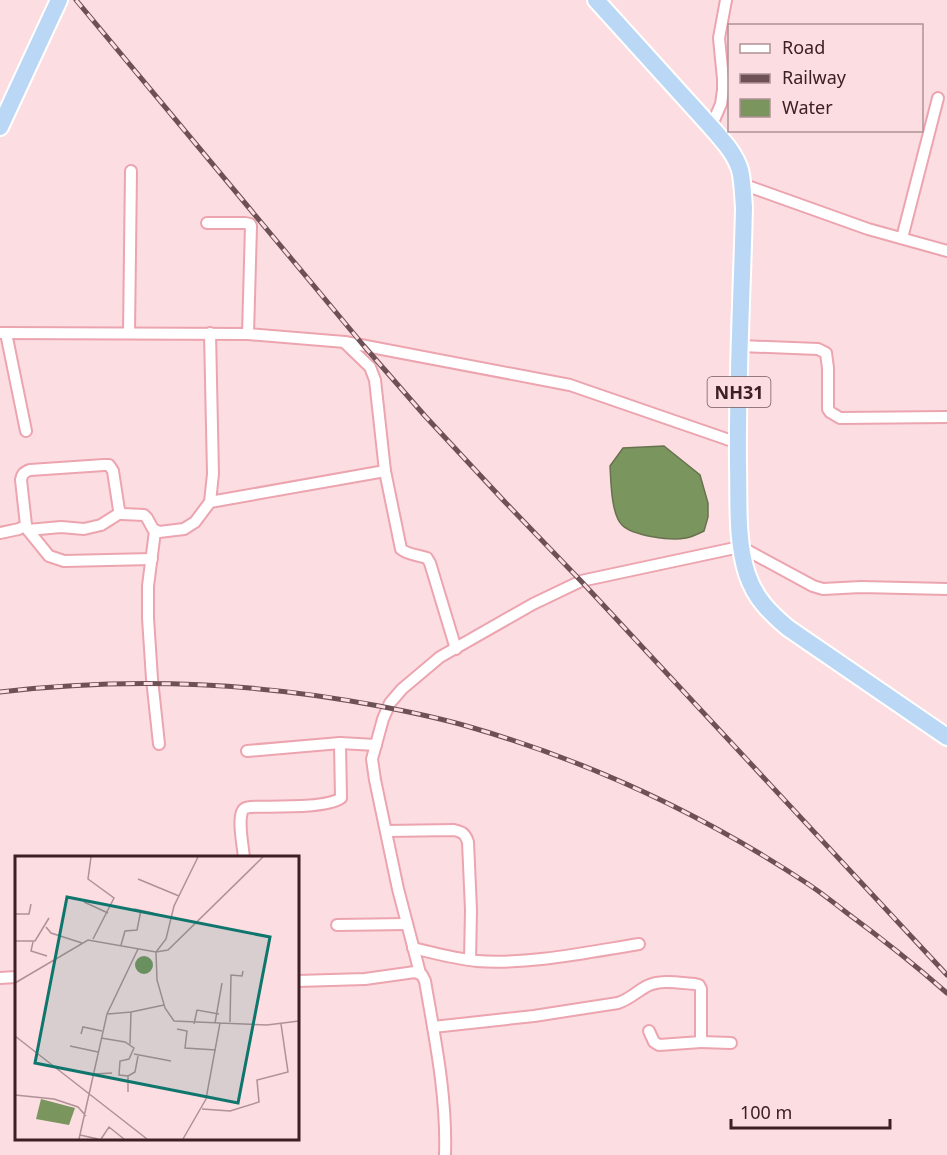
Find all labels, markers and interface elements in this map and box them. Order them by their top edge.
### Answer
legend [728,24,923,132]
text: Road [782,35,825,59]
text: Railway [782,65,847,89]
text: Water [782,95,833,119]
road number: NH31 [708,377,771,407]
inset map [15,856,298,1140]
scale bar [731,1092,890,1130]
text: 100 m [740,1100,792,1124]

